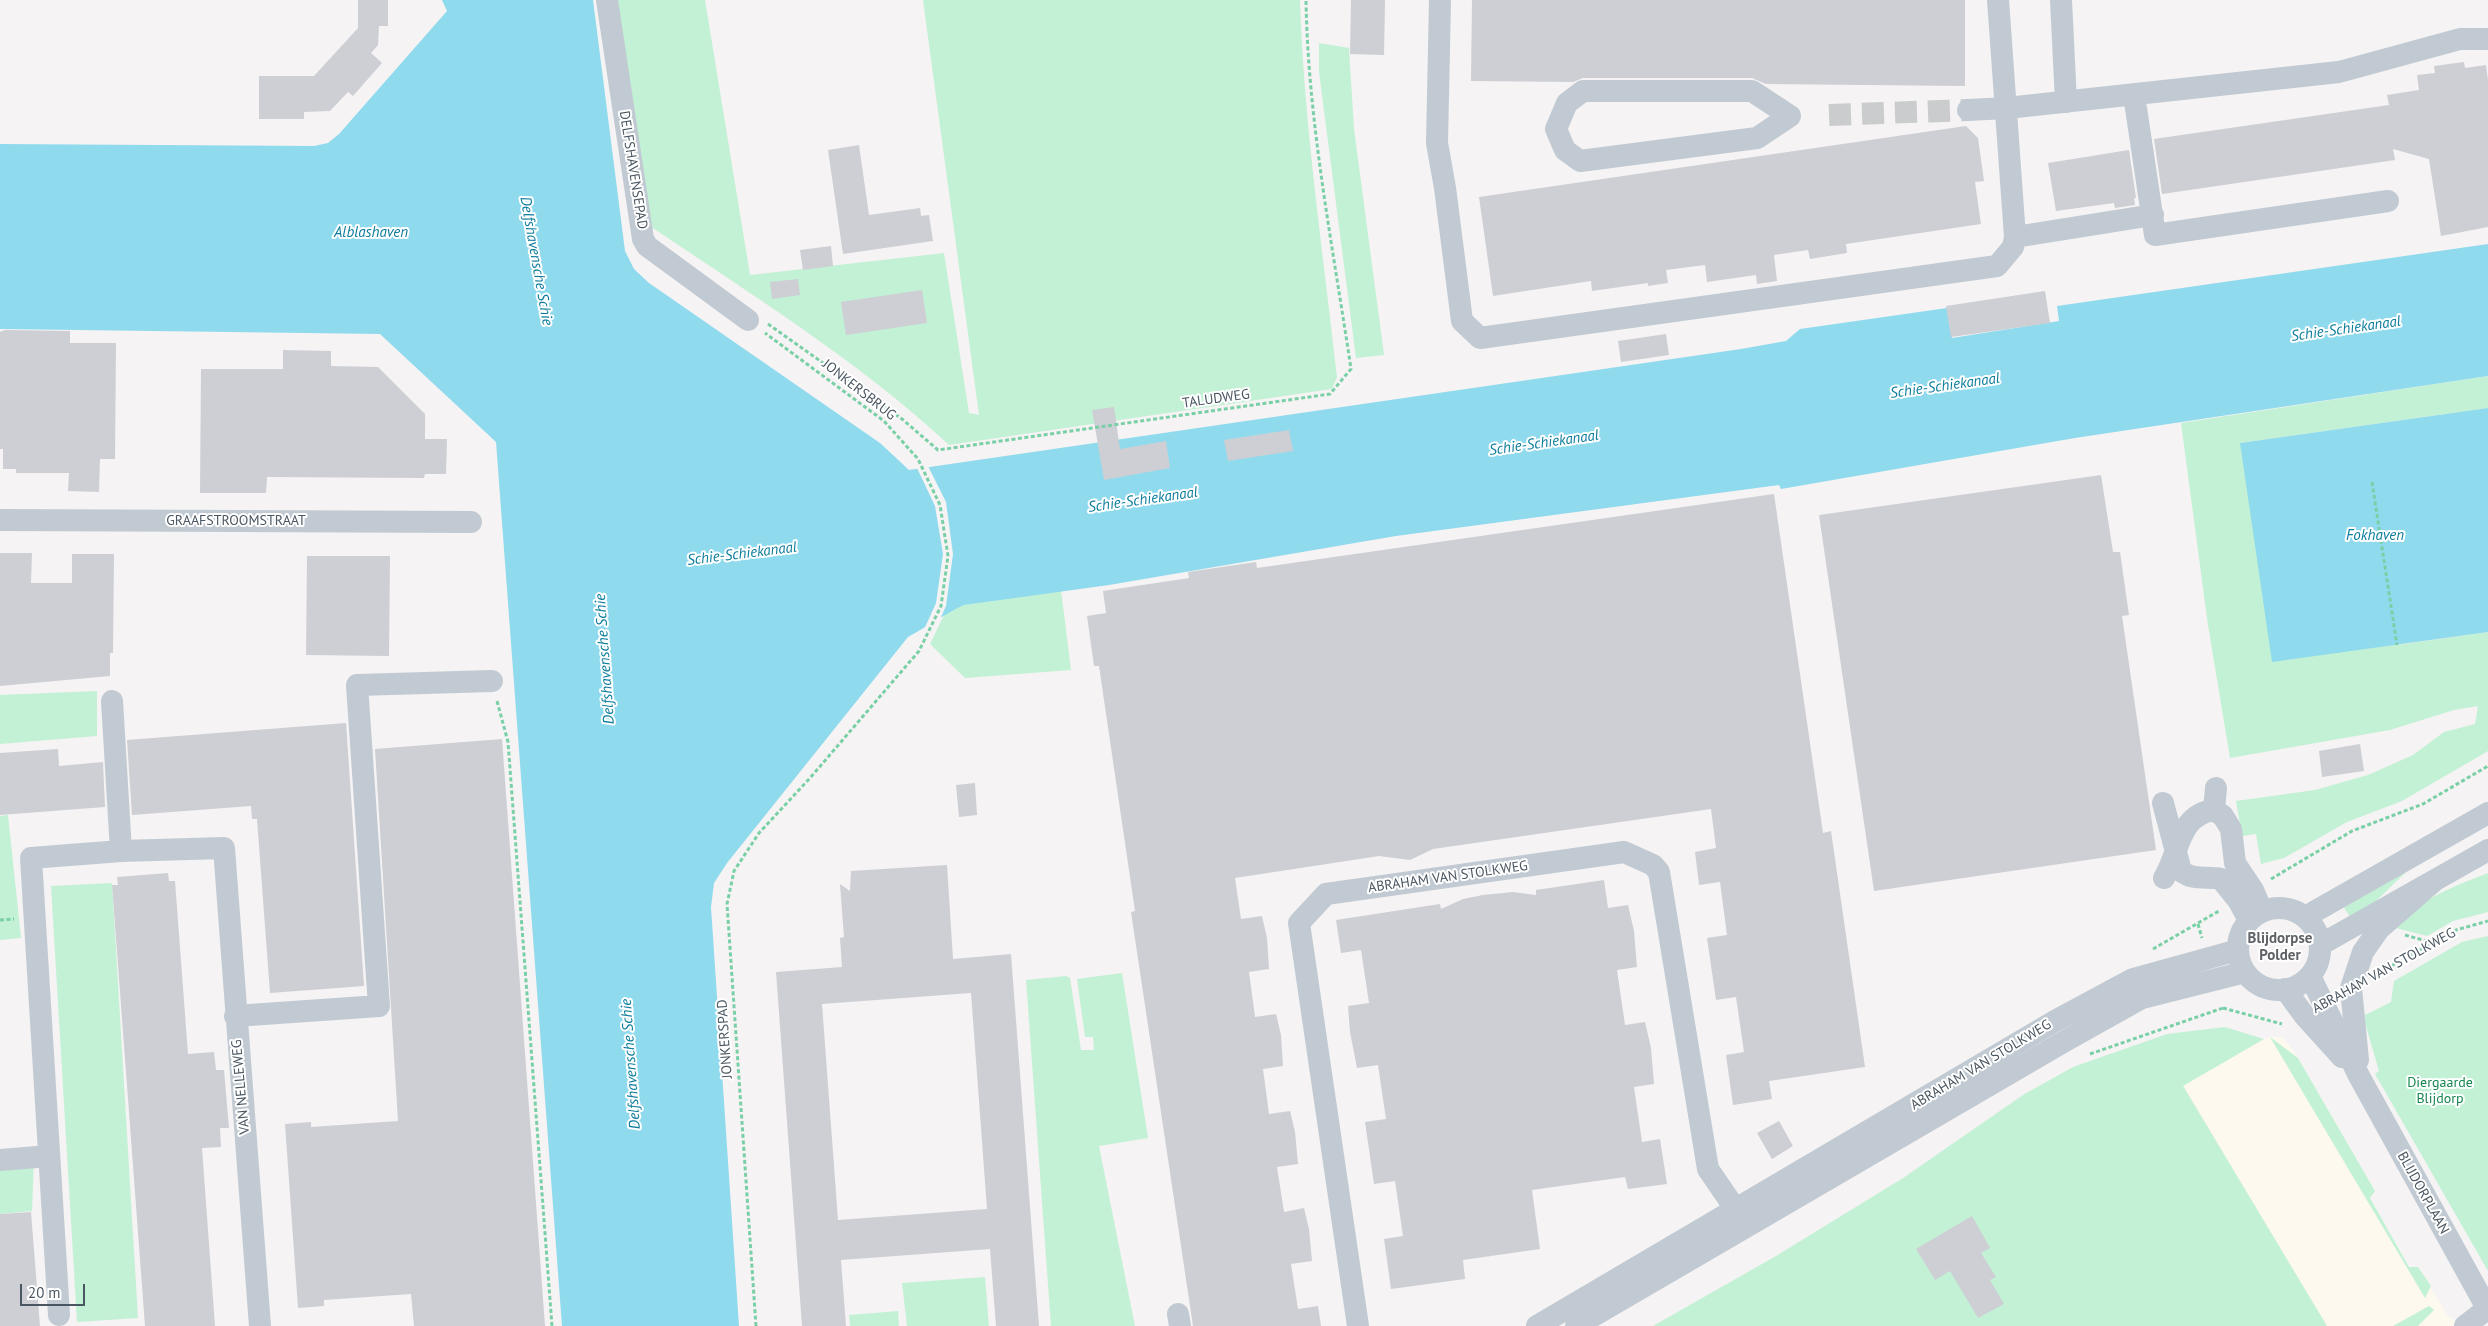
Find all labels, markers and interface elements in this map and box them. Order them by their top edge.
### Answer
street label: DELFSHAVENSEPAD [615,110,651,230]
water label: Delfshavensche Schie [516,195,556,327]
water label: Alblashaven [334,224,408,242]
water label: Schie-Schiekanaal [2290,312,2402,346]
street label: JONKERSBRUG [819,356,899,424]
water label: Schie-Schiekanaal [1889,369,2001,403]
street label: TALUDWEG [1181,386,1251,412]
water label: Schie-Schiekanaal [1488,426,1600,460]
water label: Schie-Schiekanaal [1087,483,1199,517]
street label: GRAAFSTROOMSTRAAT [166,513,306,529]
water label: Fokhaven [2346,527,2404,545]
water label: Schie-Schiekanaal [686,538,798,570]
water label: Delfshavensche Schie [591,593,619,725]
street label: ABRAHAM VAN STOLKWEG [1367,857,1529,897]
street label: ABRAHAM VAN STOLKWEG [2309,925,2459,1017]
district label: Blijdorpse Polder [2248,930,2312,965]
water label: Delfshavensche Schie [617,998,645,1130]
street label: JONKERSPAD [714,999,736,1079]
street label: ABRAHAM VAN STOLKWEG [1908,1016,2054,1114]
street label: VAN NELLEWEG [228,1039,254,1135]
park label: Diergaarde Blijdorp [2407,1075,2473,1108]
street label: BLIJDORPLAAN [2393,1149,2453,1237]
scale bar [22,1274,88,1306]
text: 20 m [28,1283,61,1302]

